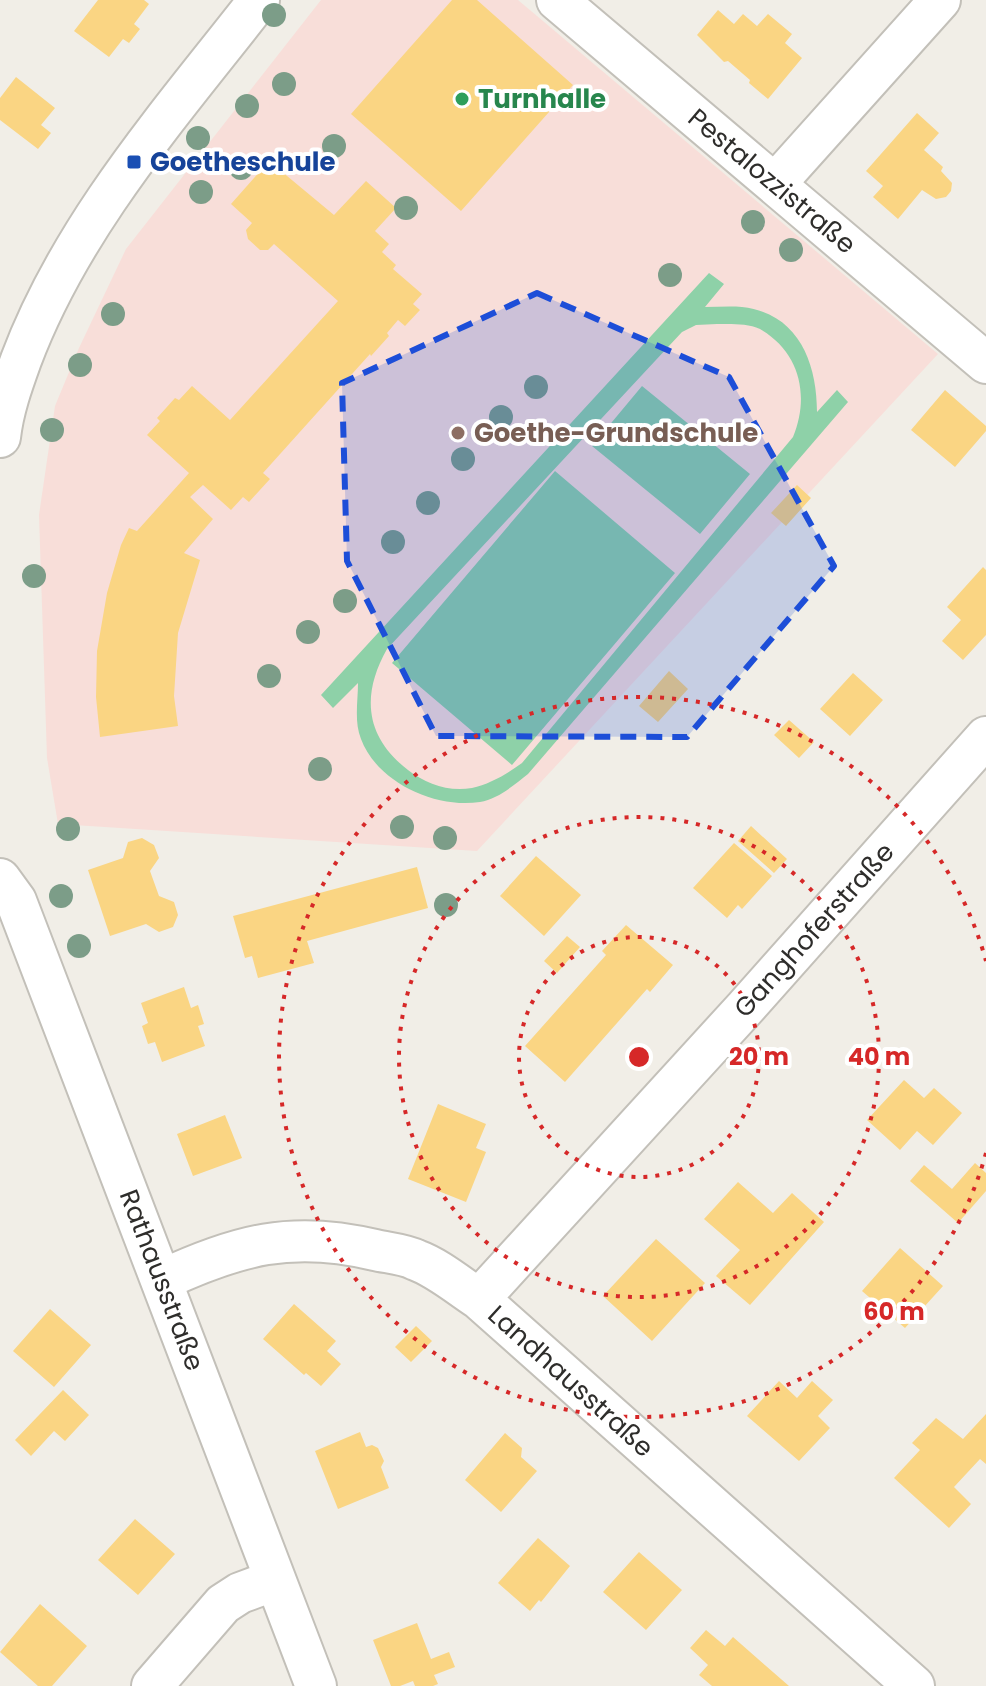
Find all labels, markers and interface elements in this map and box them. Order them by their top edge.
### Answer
place label: Turnhalle [478,81,606,117]
marker: Turnhalle [453,90,471,108]
street label: Pestalozzistraße [680,100,864,262]
place label: Goetheschule [150,144,335,180]
marker: Goetheschule [125,153,143,171]
place label: Goethe-Grundschule [474,415,758,451]
marker: Goethe-Grundschule [449,424,467,442]
street label: Ganghoferstraße [726,835,902,1025]
text: 20 m [729,1040,789,1073]
text: 40 m [848,1040,910,1073]
centre of rings [625,1043,653,1071]
street label: Rathausstraße [111,1184,213,1376]
text: 60 m [863,1295,925,1328]
street label: Landhausstraße [480,1297,662,1465]

